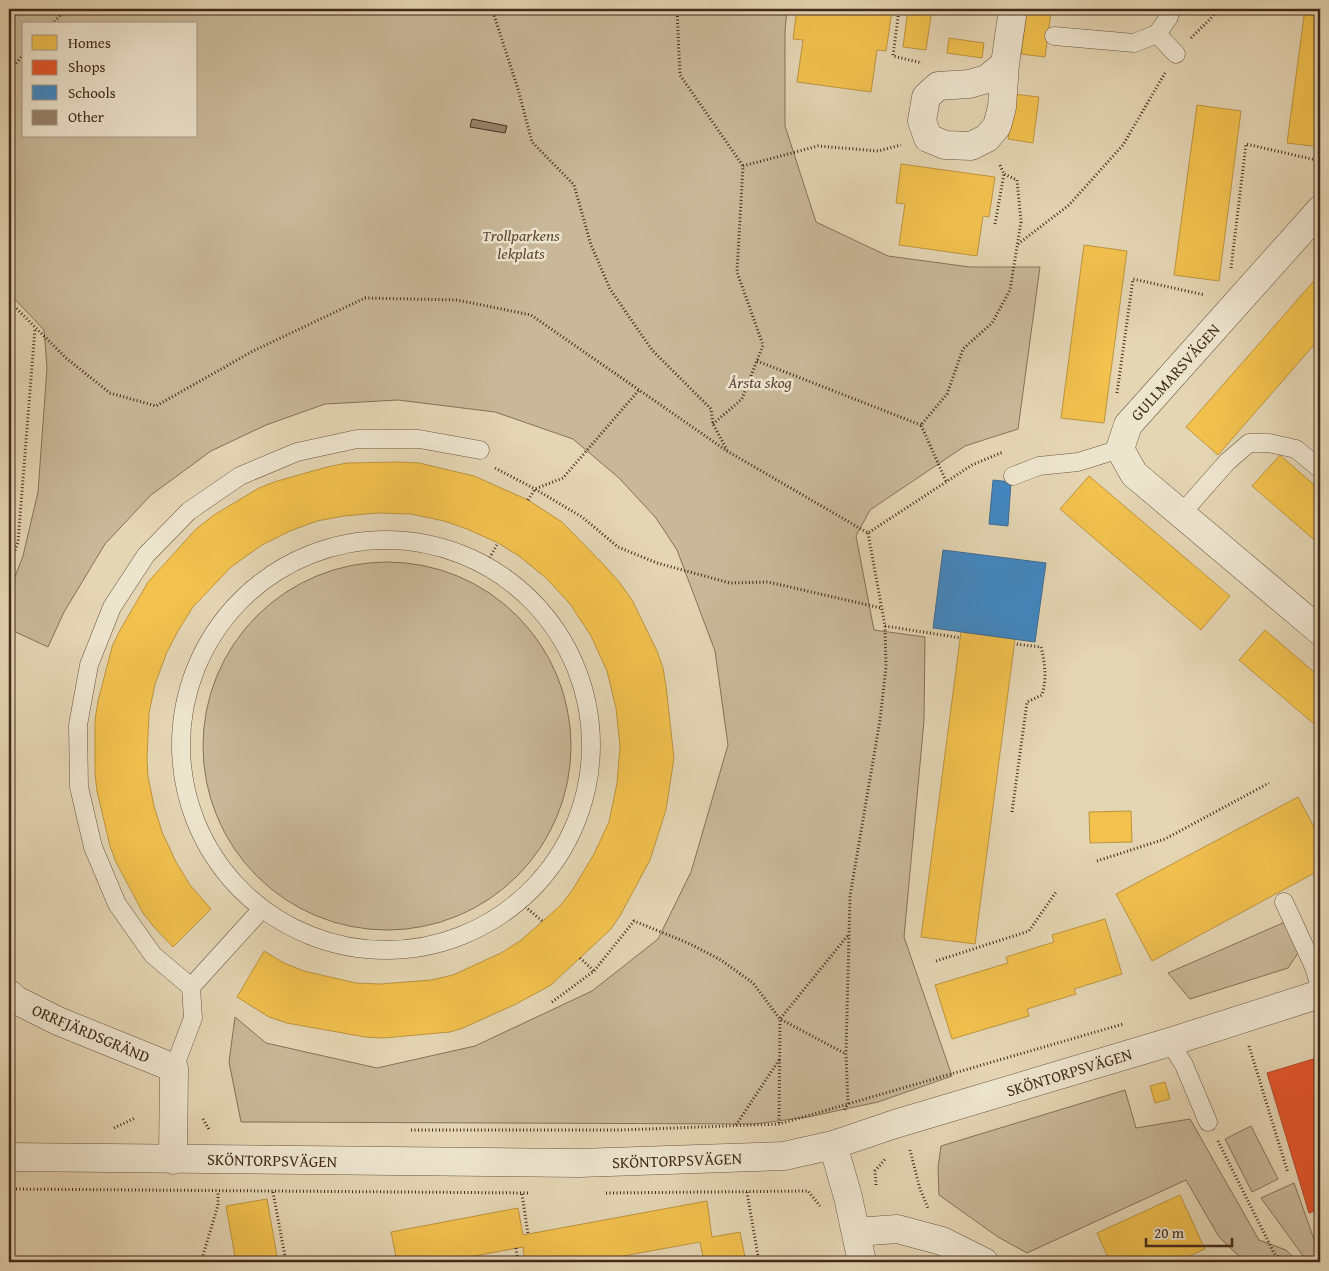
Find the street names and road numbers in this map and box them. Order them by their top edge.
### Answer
street label: GULLMARSVÄGEN [1125,318,1226,426]
street label: ORRFJÄRDSGRÄND [28,997,154,1069]
street label: SKÖNTORPSVÄGEN [1003,1041,1135,1102]
street label: SKÖNTORPSVÄGEN [612,1146,743,1174]
street label: SKÖNTORPSVÄGEN [207,1147,338,1173]

